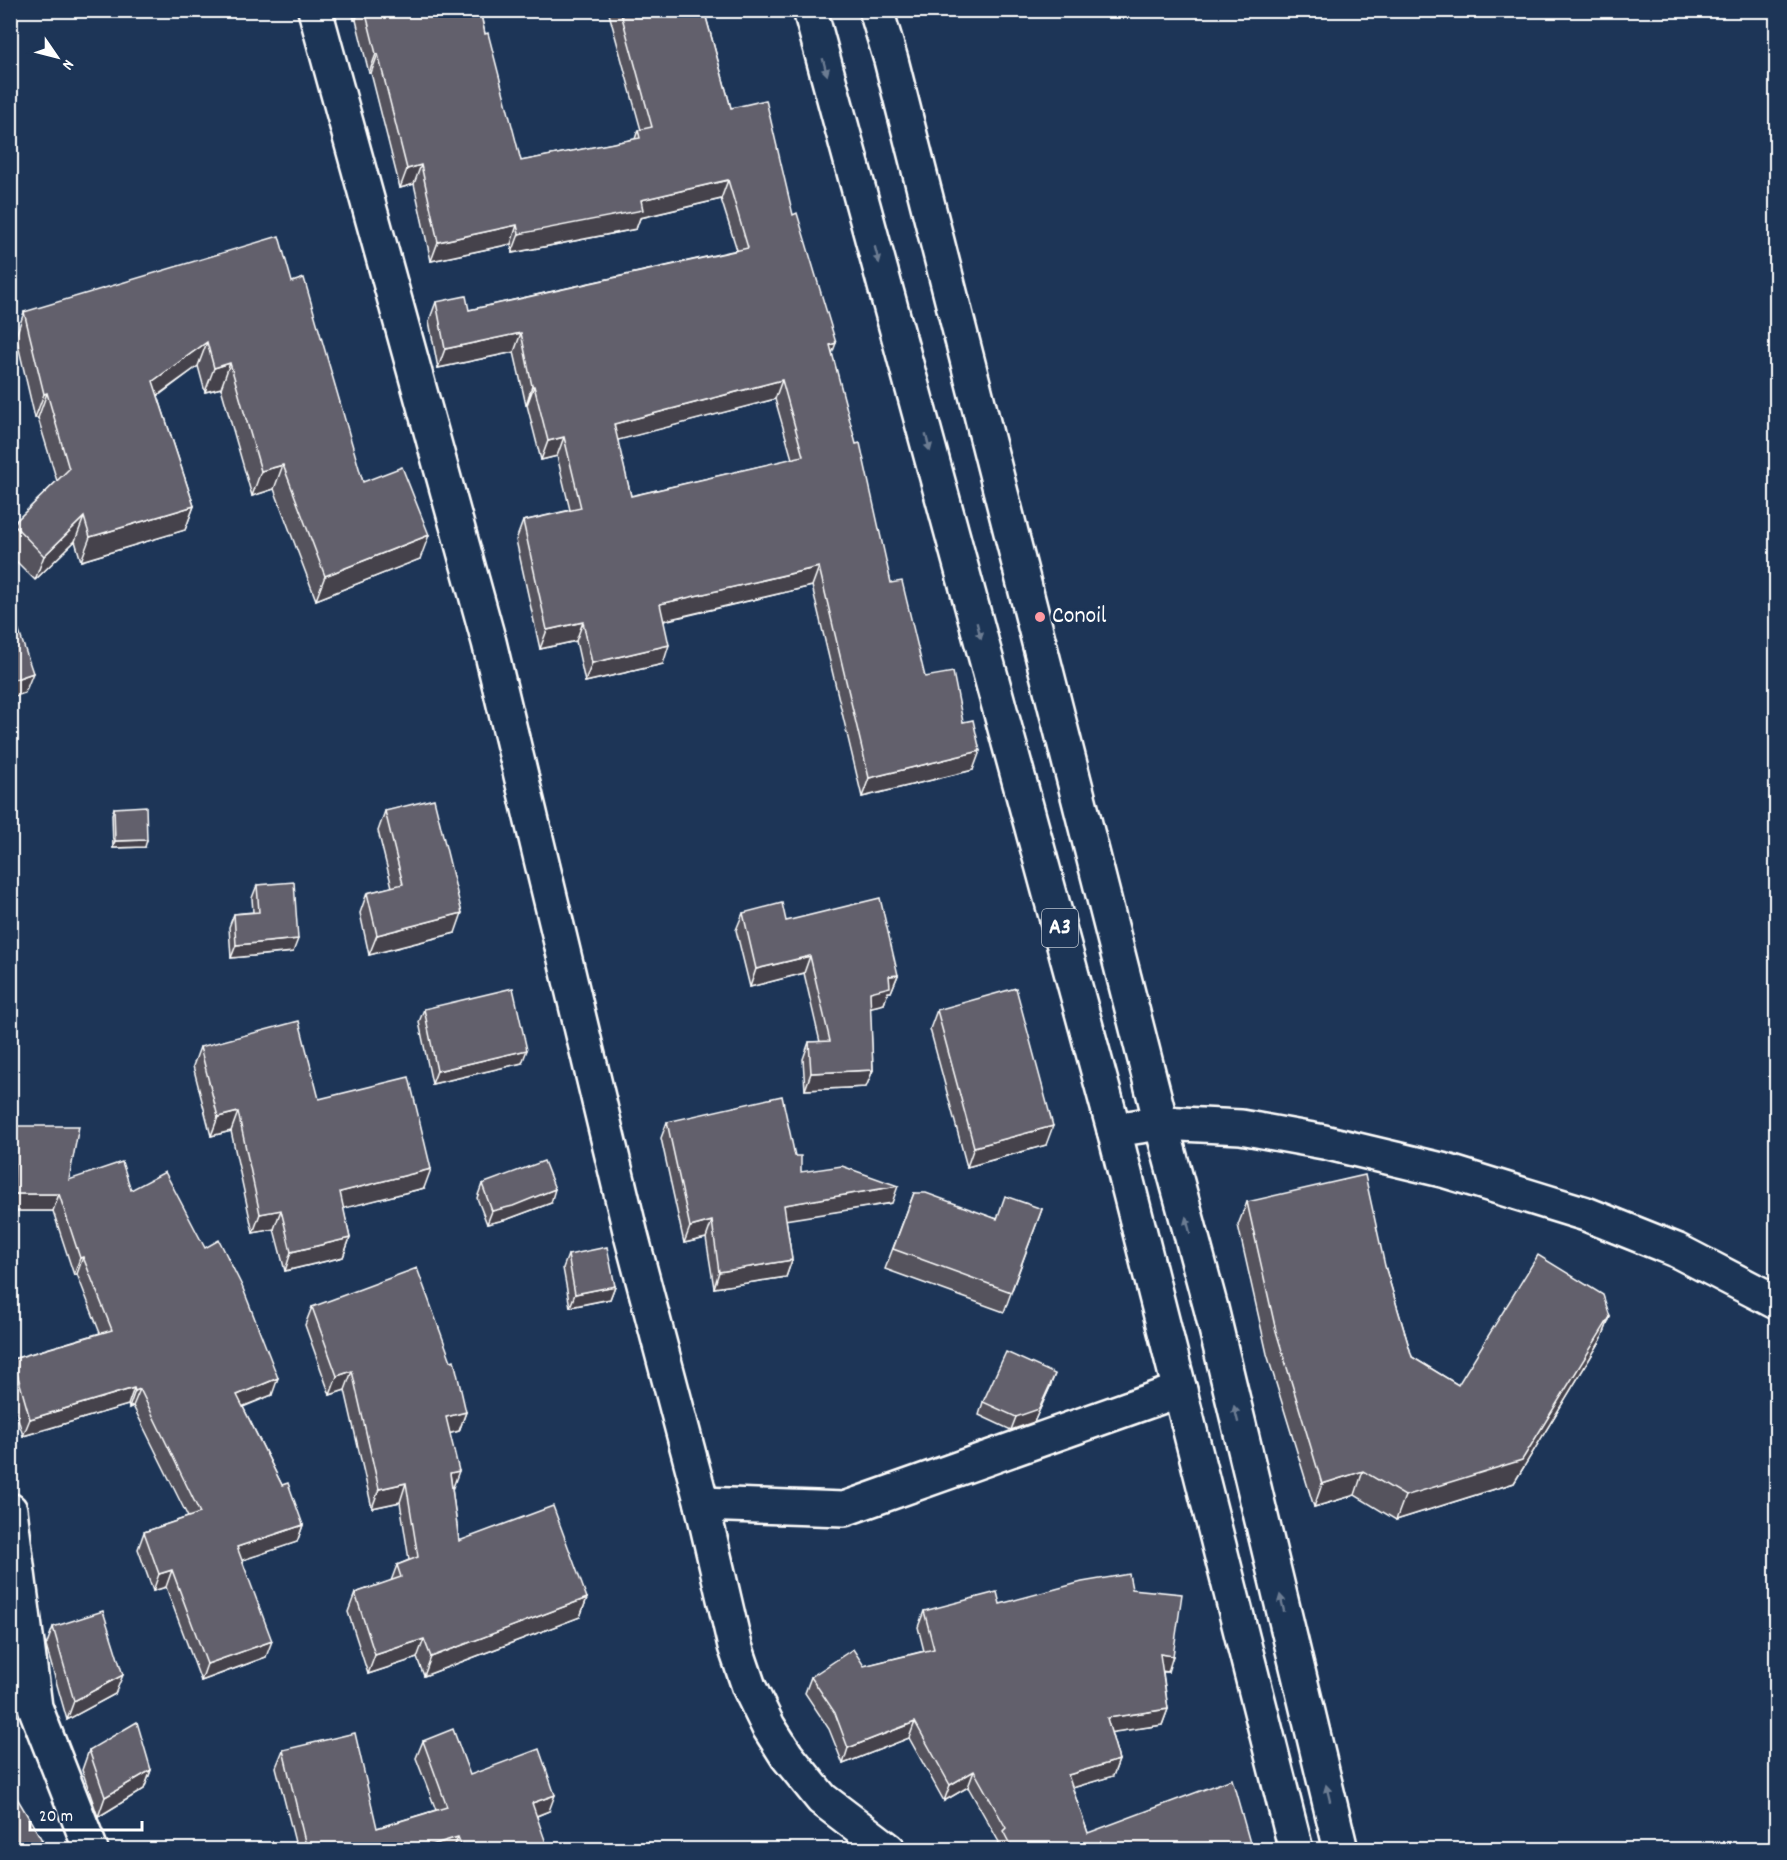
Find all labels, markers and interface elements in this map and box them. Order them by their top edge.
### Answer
north arrow [27,27,87,87]
text: N [55,54,79,74]
one-way arrow [821,58,831,76]
one-way arrow [872,246,882,264]
one-way arrow [923,434,933,452]
place label: Conoil [1052,600,1107,634]
marker: Conoil [1033,610,1047,624]
one-way arrow [975,623,984,641]
road number: A3 [1042,909,1078,947]
one-way arrow [1183,1215,1192,1233]
one-way arrow [1230,1404,1240,1423]
one-way arrow [1276,1594,1286,1612]
one-way arrow [1322,1783,1332,1802]
scale bar [30,1794,142,1832]
text: 20 m [39,1805,73,1830]

